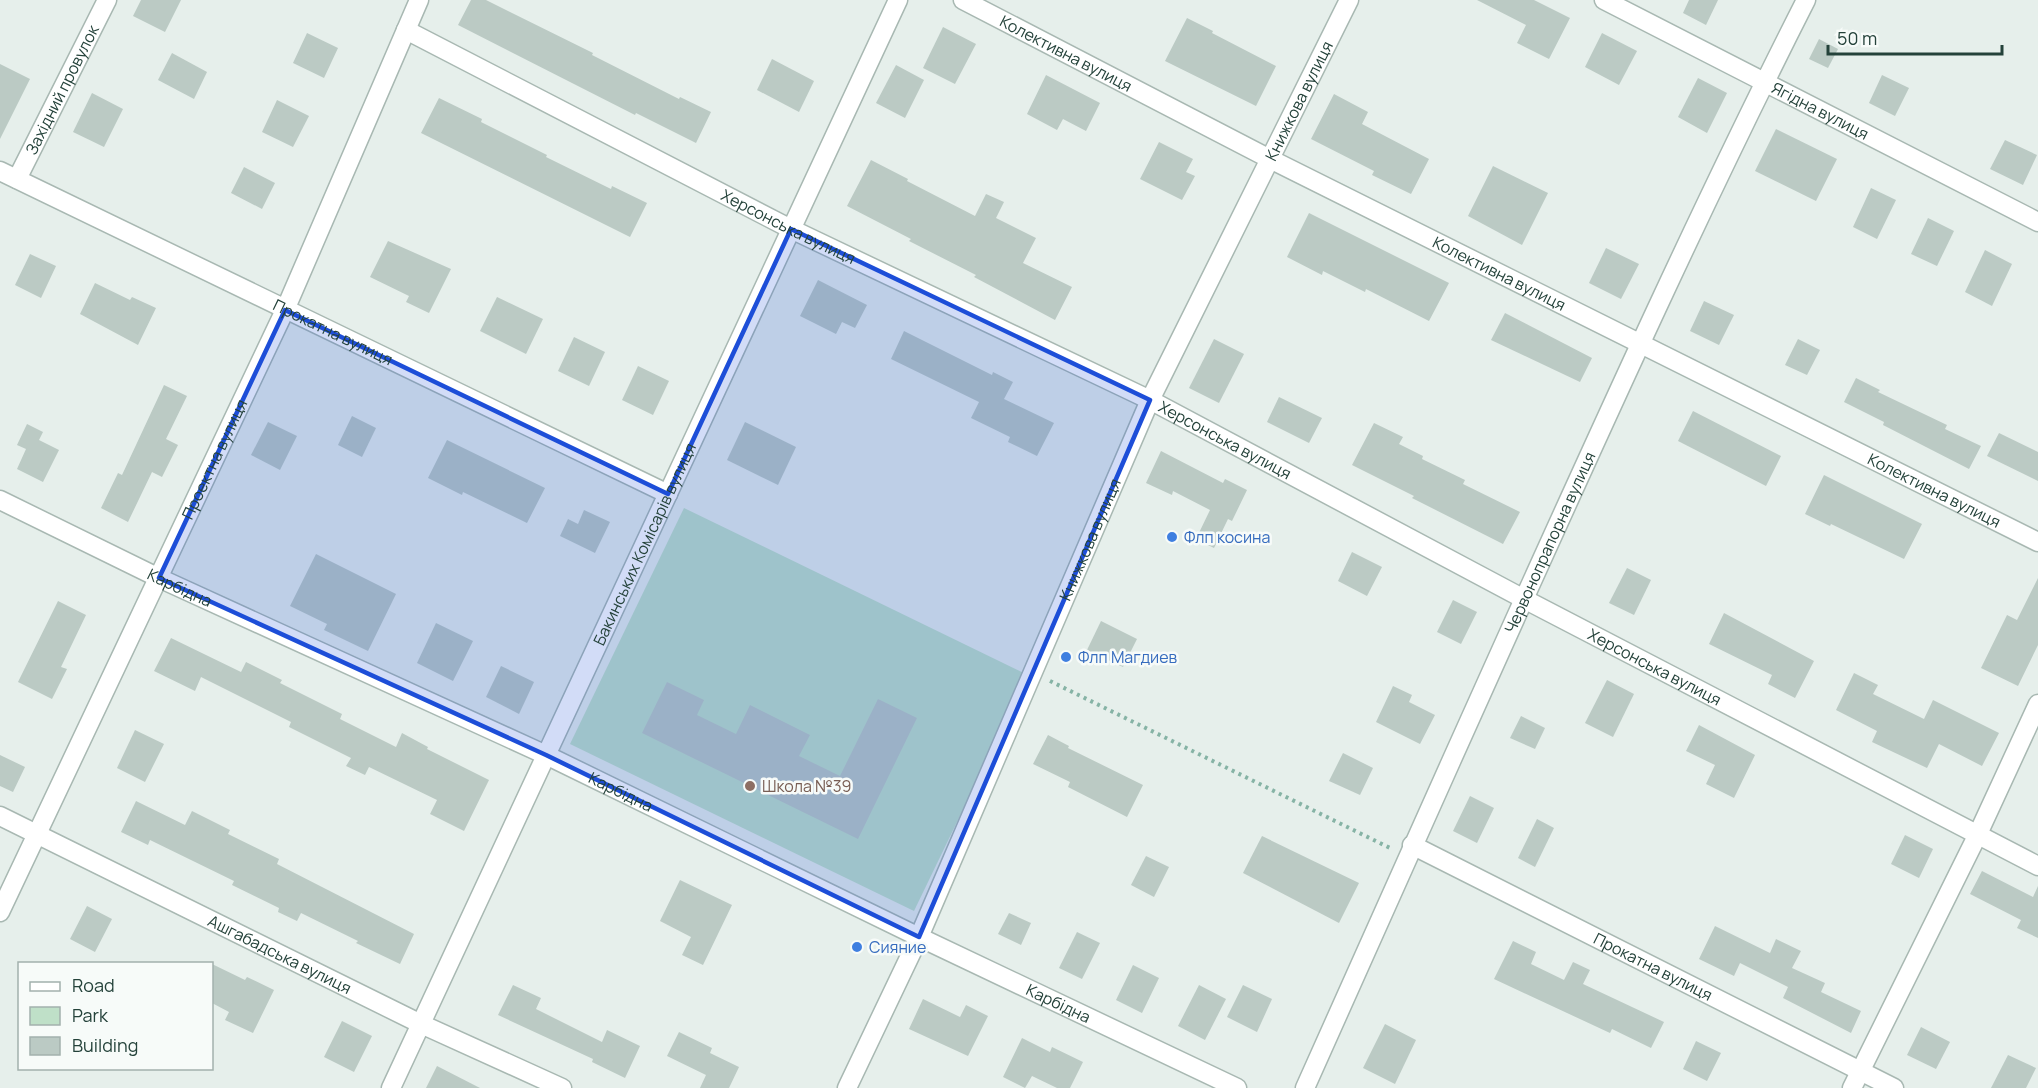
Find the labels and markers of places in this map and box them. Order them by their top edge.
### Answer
place label: Флп косина [1184,526,1270,548]
marker: Флп косина [1165,530,1179,544]
place label: Флп Магдиев [1078,646,1178,668]
marker: Флп Магдиев [1059,650,1073,664]
place label: Школа №39 [762,775,852,797]
marker: Школа №39 [743,779,757,793]
place label: Сияние [869,936,926,958]
marker: Сияние [850,940,864,954]

